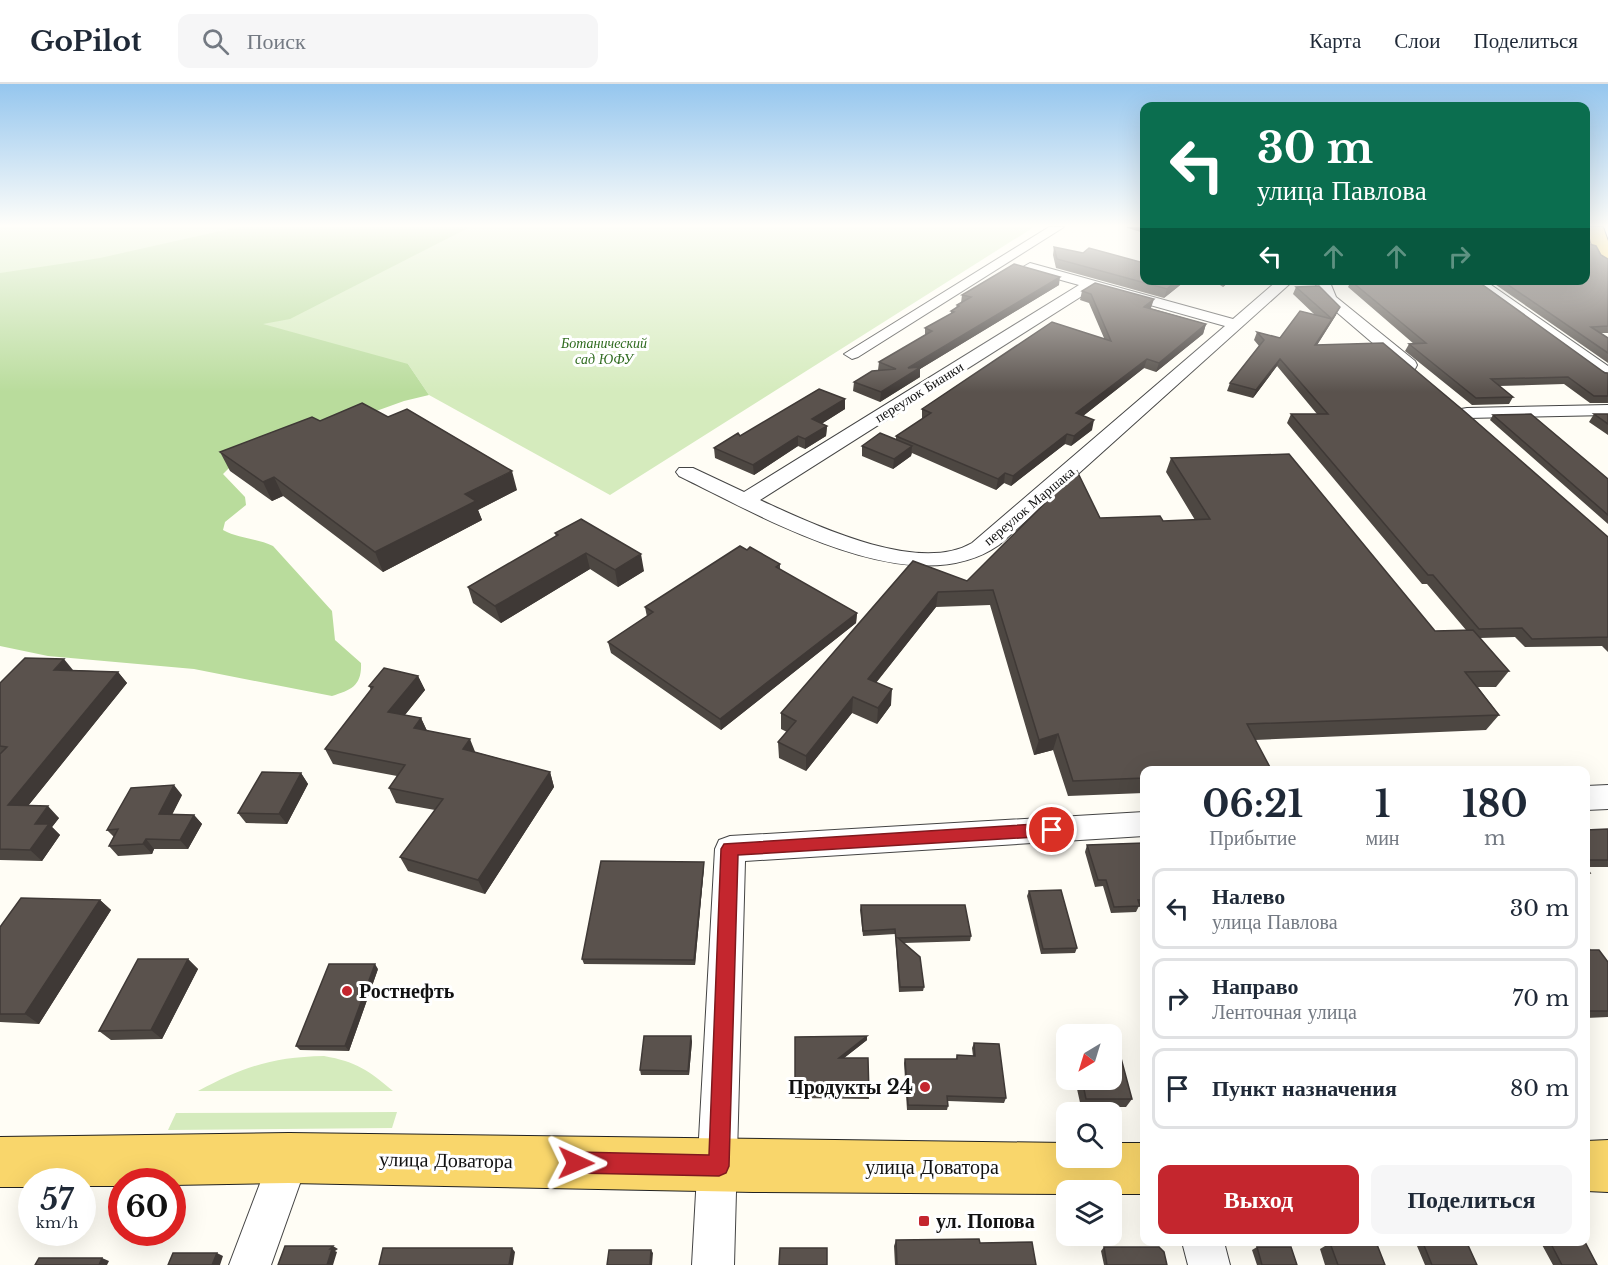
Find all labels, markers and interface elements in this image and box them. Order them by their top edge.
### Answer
search box [178,14,598,68]
text: GoPilot [30,24,142,59]
icon: search [199,25,232,58]
text: Поиск [247,28,306,55]
text: Карта [1309,28,1361,54]
text: Слои [1394,28,1440,54]
text: Поделиться [1473,28,1578,54]
text: 30 m [1257,122,1373,174]
icon: left [1158,126,1236,204]
text: улица Павлова [1257,174,1427,207]
icon: left [1254,240,1287,273]
icon: ahead [1317,240,1350,273]
icon: ahead [1380,240,1413,273]
icon: right [1443,240,1476,273]
park label: Ботанический сад ЮФУ [560,334,647,368]
street label: переулок Бианки [871,357,967,426]
street label: переулок Маршака [980,462,1079,549]
text: 06:21 [1202,782,1303,827]
text: 1 [1375,782,1390,827]
text: 180 [1462,782,1528,827]
pin [1026,804,1077,855]
icon: arrive [1035,813,1068,846]
text: Прибытие [1209,826,1296,850]
text: мин [1366,826,1400,850]
text: m [1484,826,1506,850]
text: Налево [1212,883,1285,910]
icon: left [1161,892,1194,925]
text: 30 m [1510,895,1569,922]
text: улица Павлова [1212,910,1338,934]
text: Направо [1212,973,1298,1000]
place label: Ростнефть [359,979,455,1003]
icon: right [1161,982,1194,1015]
marker: Ростнефть [340,984,354,998]
text: 70 m [1512,985,1569,1012]
text: Ленточная улица [1212,1000,1357,1024]
north arrow [1056,1024,1122,1090]
map controls [1056,1024,1122,1246]
icon: arrive [1161,1072,1194,1105]
place label: Продукты 24 [788,1075,913,1099]
text: Пункт назначения [1212,1075,1397,1102]
text: 80 m [1510,1075,1569,1102]
marker: Продукты 24 [918,1080,932,1094]
button: search [1056,1102,1122,1168]
position arrow [544,1131,608,1195]
street label: улица Доватора [379,1147,513,1173]
street label: улица Доватора [865,1155,999,1179]
button: Выход [1158,1165,1359,1234]
button: Поделиться [1371,1165,1572,1234]
speed limit sign: 60 [108,1168,186,1246]
button: layers [1056,1180,1122,1246]
text: 57 [40,1181,74,1218]
place label: ул. Попова [936,1209,1035,1233]
text: km/h [36,1213,78,1232]
marker: ул. Попова [917,1214,931,1228]

